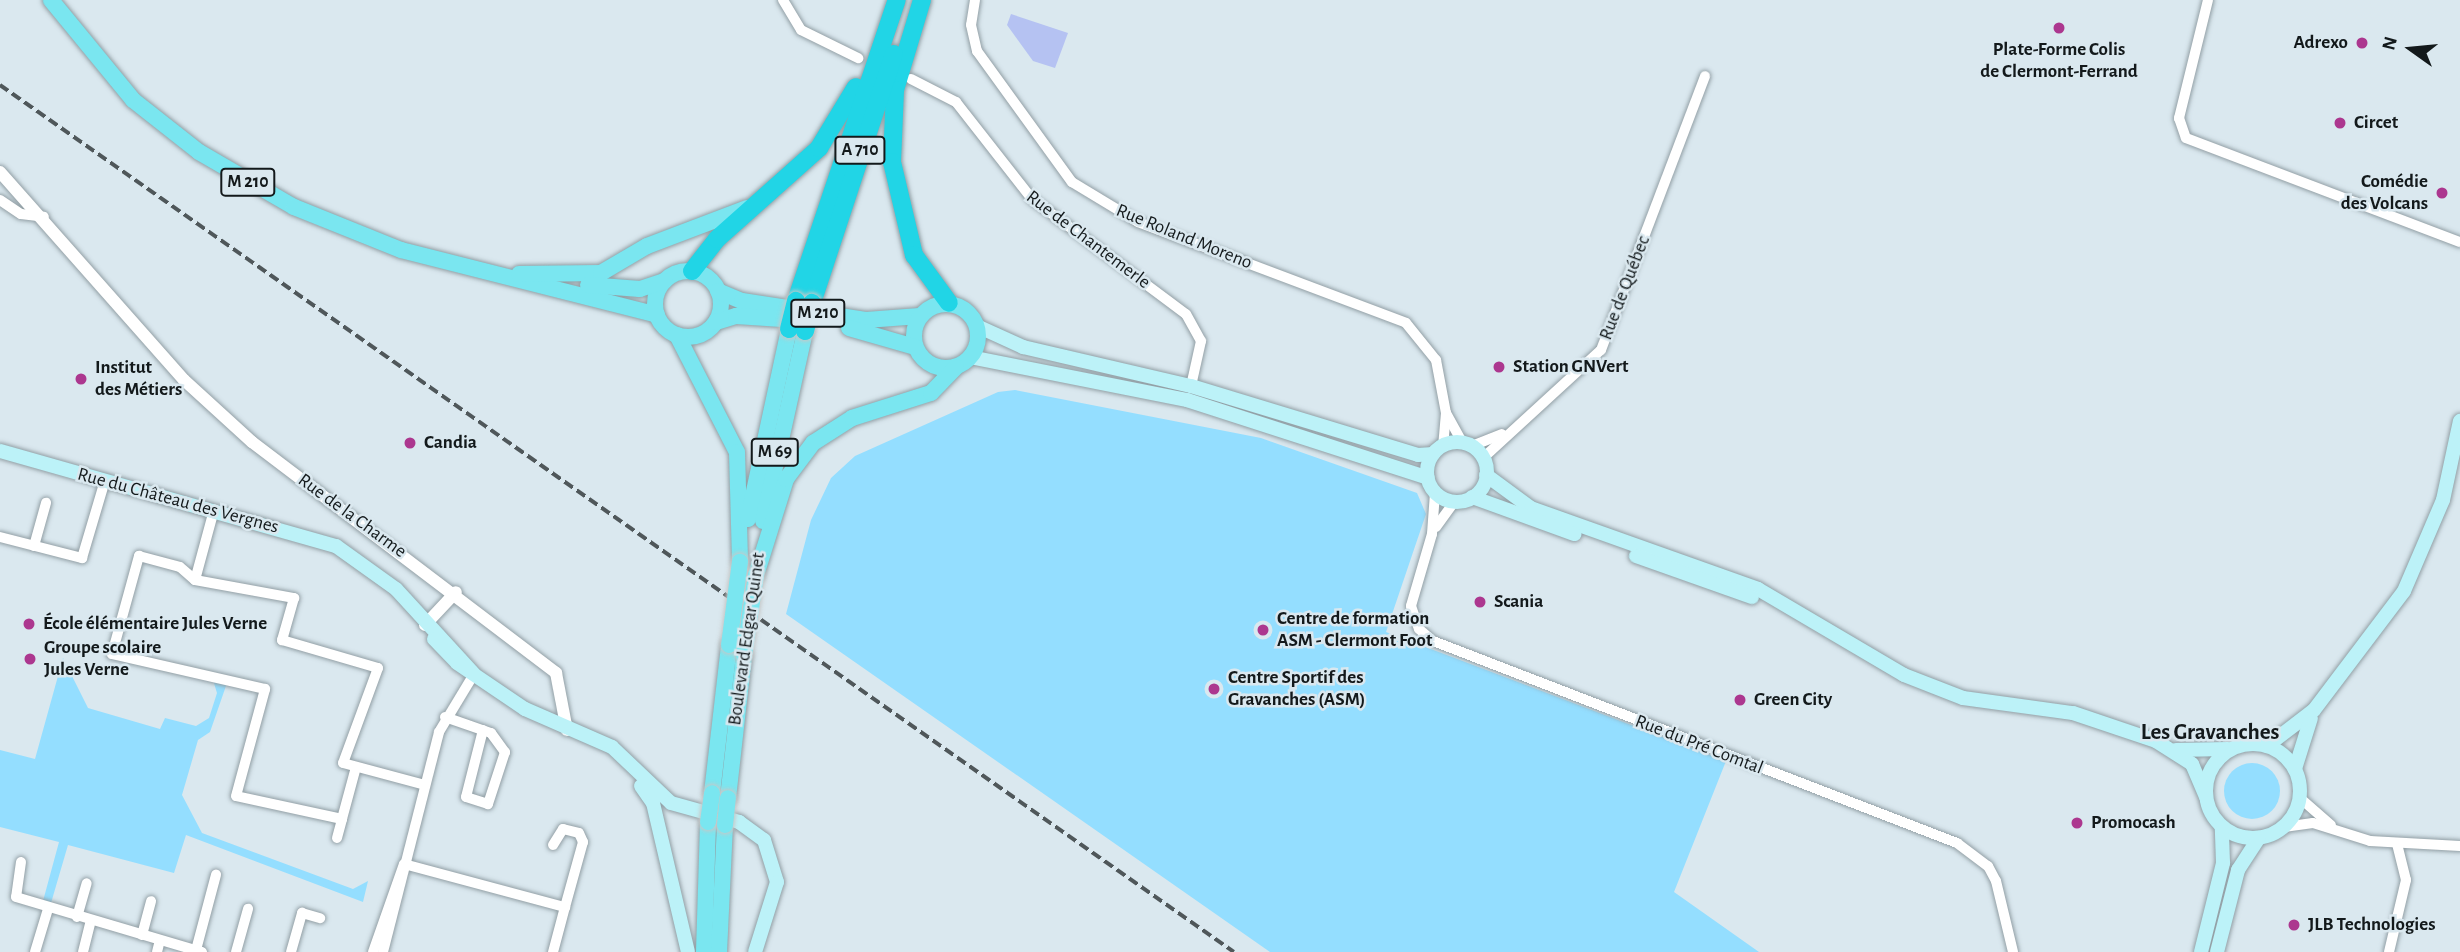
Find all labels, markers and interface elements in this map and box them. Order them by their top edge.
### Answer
north arrow [2376,14,2446,84]
marker: Plate-Forme Colis de Clermont-Ferrand [2051,20,2067,36]
place label: Adrexo [2294,32,2348,54]
marker: Adrexo [2354,35,2370,51]
text: N [2379,35,2401,52]
place label: Plate-Forme Colis de Clermont-Ferrand [1980,39,2138,83]
place label: Circet [2354,112,2398,134]
marker: Circet [2332,115,2348,131]
road number: A 710 [834,135,886,164]
road number: M 210 [220,168,276,196]
place label: Comédie des Volcans [2341,171,2428,215]
marker: Comédie des Volcans [2434,185,2450,201]
street label: Rue de Chantemerle [1021,186,1155,294]
street label: Rue Roland Moreno [1113,199,1255,275]
street label: Rue de Québec [1595,233,1655,343]
road number: M 210 [790,298,846,328]
place label: Station GNVert [1513,356,1628,378]
place label: Institut des Métiers [95,357,182,401]
marker: Station GNVert [1491,359,1507,375]
marker: Institut des Métiers [73,371,89,387]
place label: Candia [424,432,477,454]
marker: Candia [402,435,418,451]
road number: M 69 [750,438,800,466]
street label: Rue du Château des Vergnes [75,463,281,539]
street label: Rue de la Charme [293,469,411,563]
street label: Boulevard Edgar Quinet [724,551,770,727]
place label: Scania [1494,591,1543,613]
marker: Scania [1472,594,1488,610]
place label: Centre de formation ASM - Clermont Foot [1277,608,1432,652]
place label: École élémentaire Jules Verne [43,613,267,635]
marker: École élémentaire Jules Verne [21,616,37,632]
marker: Centre de formation ASM - Clermont Foot [1255,622,1271,638]
place label: Groupe scolaire Jules Verne [44,637,161,681]
marker: Groupe scolaire Jules Verne [22,651,38,667]
place label: Centre Sportif des Gravanches (ASM) [1228,667,1366,711]
marker: Centre Sportif des Gravanches (ASM) [1206,681,1222,697]
place label: Green City [1754,689,1832,711]
marker: Green City [1732,692,1748,708]
street label: Rue du Pré Comtal [1632,710,1766,780]
district label: Les Gravanches [2141,719,2279,747]
place label: Promocash [2091,812,2176,834]
marker: Promocash [2069,815,2085,831]
place label: JLB Technologies [2308,914,2436,936]
marker: JLB Technologies [2286,917,2302,933]

